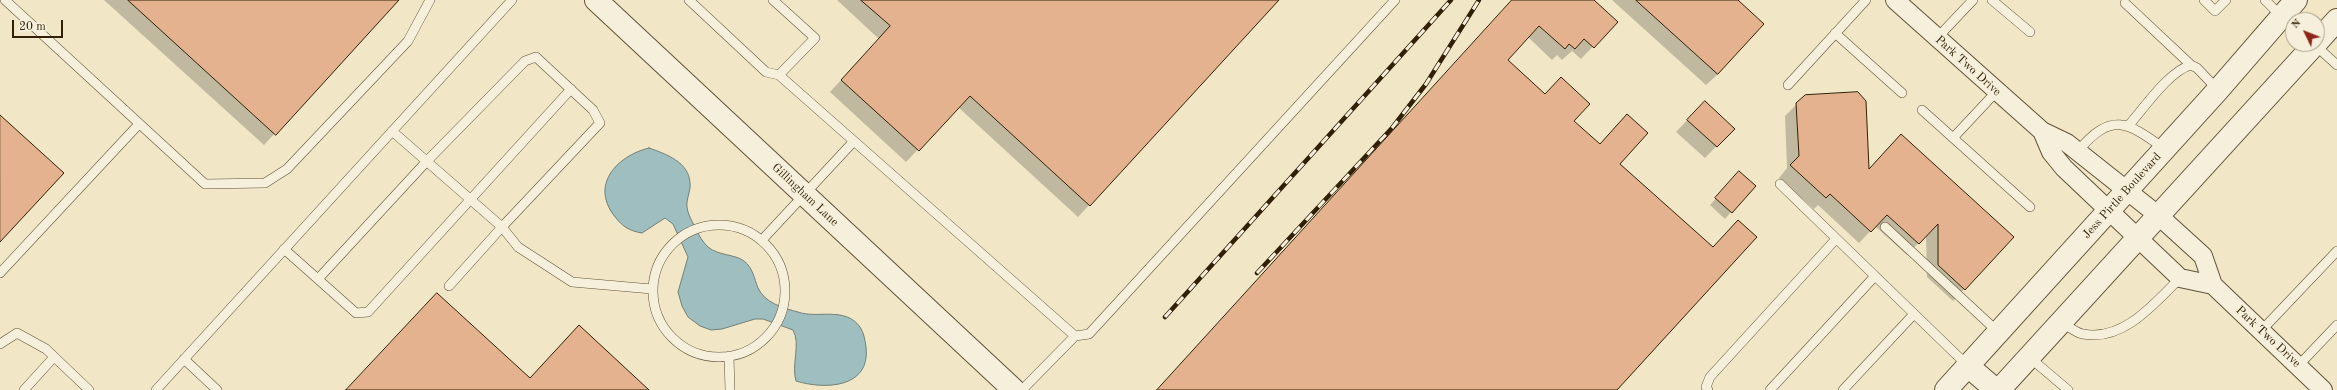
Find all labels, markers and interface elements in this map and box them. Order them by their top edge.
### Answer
scale bar [14,12,65,38]
north arrow [2285,12,2325,52]
text: N [2290,17,2303,31]
text: 20 m [19,21,46,33]
street label: Park Two Drive [1932,33,2004,99]
street label: Jess Pirtle Boulevard [2080,150,2164,242]
street label: Gillingham Lane [769,160,841,230]
street label: Park Two Drive [2233,303,2303,371]

